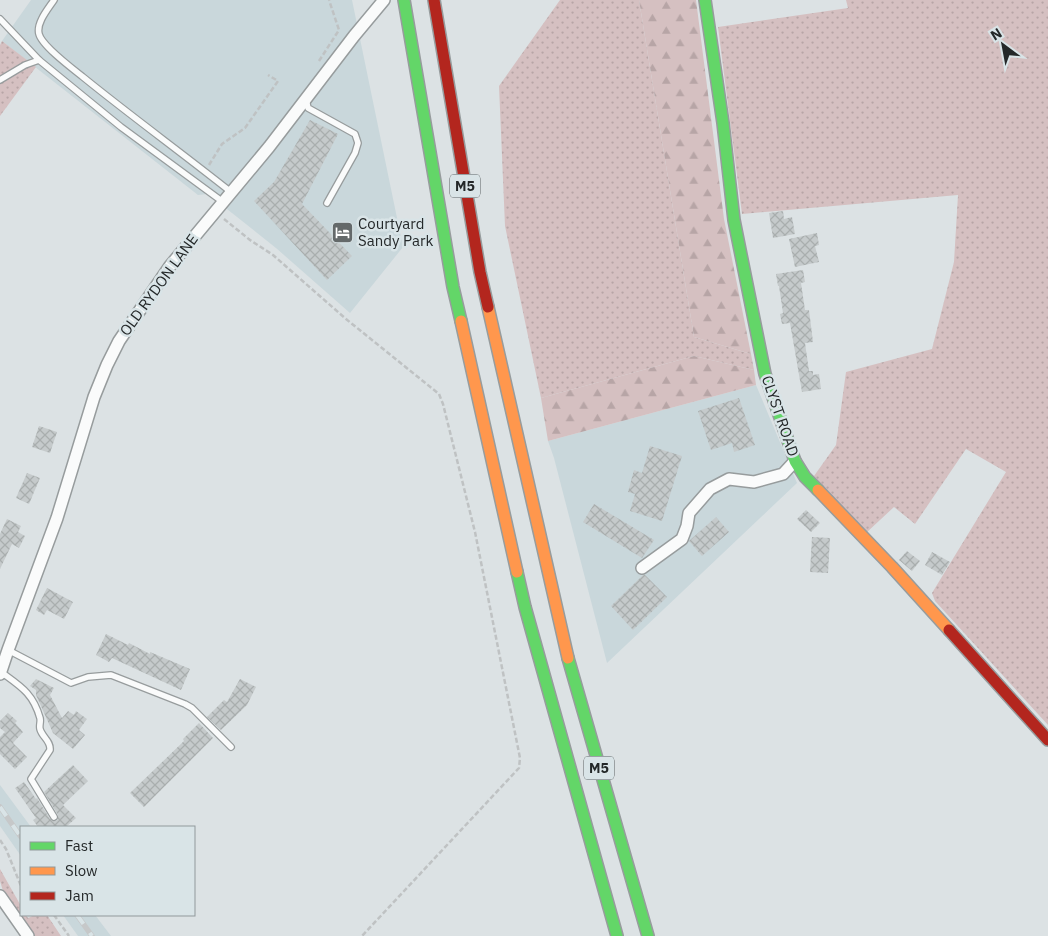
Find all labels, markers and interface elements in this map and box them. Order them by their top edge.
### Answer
north arrow [978,20,1028,70]
text: N [987,24,1005,44]
road number: M5 [450,175,480,198]
place label: Courtyard Sandy Park [358,214,433,250]
hotel icon: Courtyard Sandy Park [330,221,354,245]
street label: OLD RYDON LANE [115,230,202,339]
street label: CLYST ROAD [758,373,803,459]
road number: M5 [584,756,614,780]
legend [20,826,195,916]
text: Fast [65,836,93,855]
text: Slow [65,861,98,880]
text: Jam [65,886,94,905]

